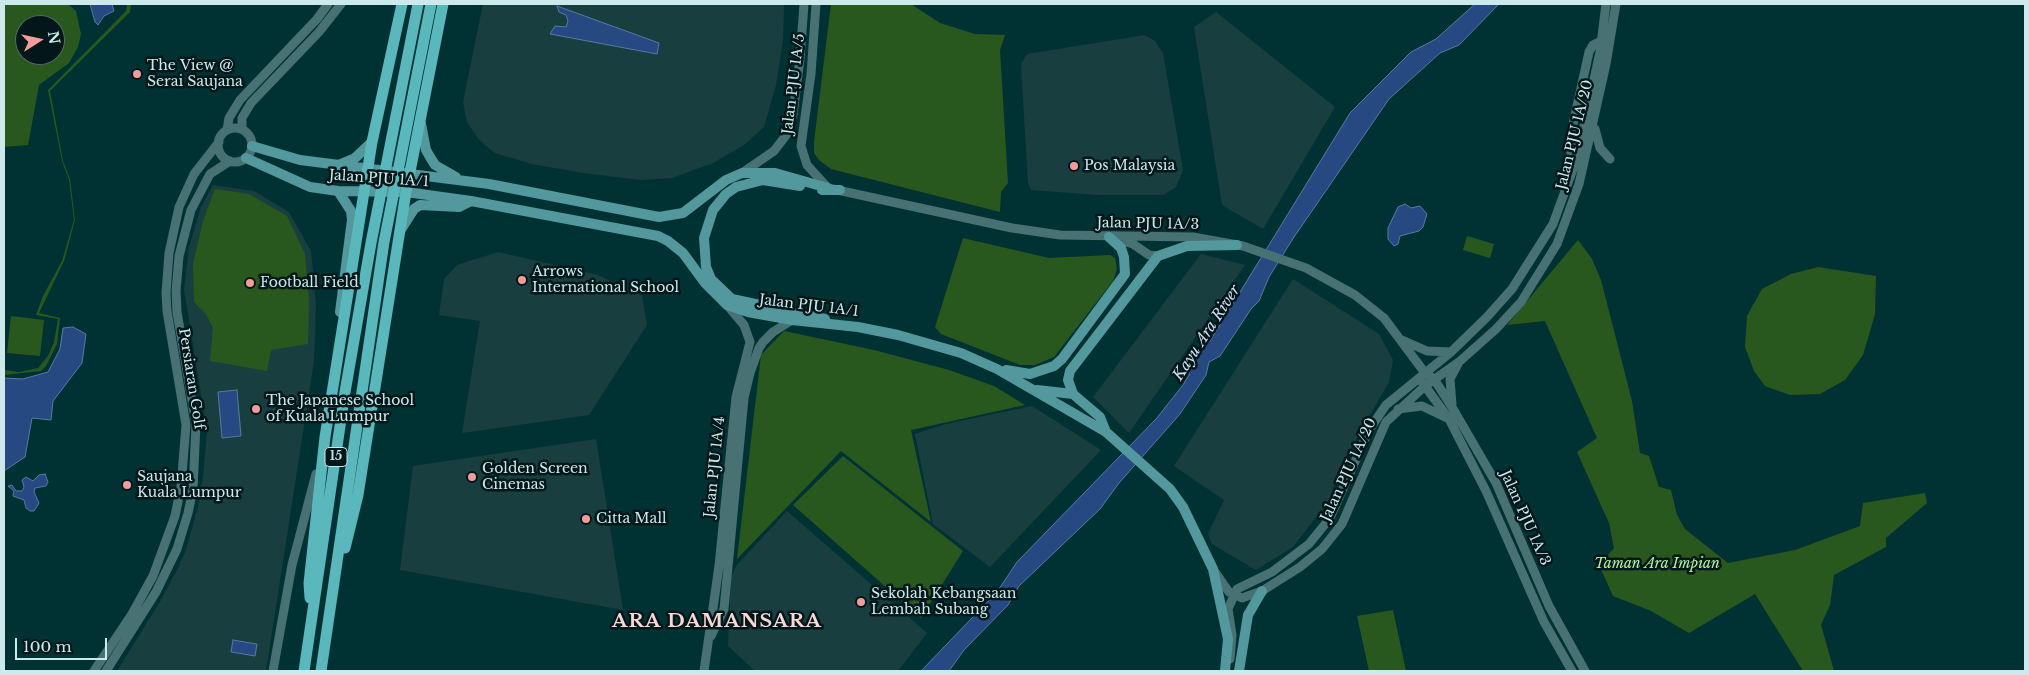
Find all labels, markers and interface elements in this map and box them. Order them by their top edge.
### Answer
north arrow [15,15,65,65]
text: N [44,30,64,46]
street label: Jalan PJU 1A/5 [779,33,809,135]
place label: The View @ Serai Saujana [147,58,243,90]
marker: The View @ Serai Saujana [131,68,143,80]
street label: Jalan PJU 1A/20 [1553,78,1597,192]
place label: Pos Malaysia [1084,158,1175,174]
marker: Pos Malaysia [1068,160,1080,172]
street label: Jalan PJU 1A/1 [329,167,429,191]
street label: Jalan PJU 1A/3 [1097,215,1199,233]
place label: Arrows International School [532,264,679,296]
marker: Arrows International School [516,274,528,286]
place label: Football Field [260,275,359,291]
marker: Football Field [244,277,256,289]
water label: Kayu Ara River [1169,282,1245,384]
street label: Jalan PJU 1A/1 [758,292,860,320]
street label: Persiaran Golf [175,327,207,431]
place label: The Japanese School of Kuala Lumpur [266,393,414,426]
marker: The Japanese School of Kuala Lumpur [250,403,262,415]
street label: Jalan PJU 1A/4 [701,416,729,518]
street label: Jalan PJU 1A/20 [1318,416,1380,524]
road number: 15 [325,448,347,467]
place label: Golden Screen Cinemas [482,461,588,494]
street label: Jalan PJU 1A/3 [1496,468,1554,568]
place label: Saujana Kuala Lumpur [137,469,241,502]
marker: Golden Screen Cinemas [466,471,478,483]
marker: Saujana Kuala Lumpur [121,479,133,491]
place label: Citta Mall [596,511,666,527]
marker: Citta Mall [580,513,592,525]
park label: Taman Ara Impian [1594,556,1720,572]
place label: Sekolah Kebangsaan Lembah Subang [871,586,1016,618]
marker: Sekolah Kebangsaan Lembah Subang [855,596,867,608]
district label: ARA DAMANSARA [610,611,824,633]
scale bar [18,628,110,660]
text: 100 m [23,637,72,656]

